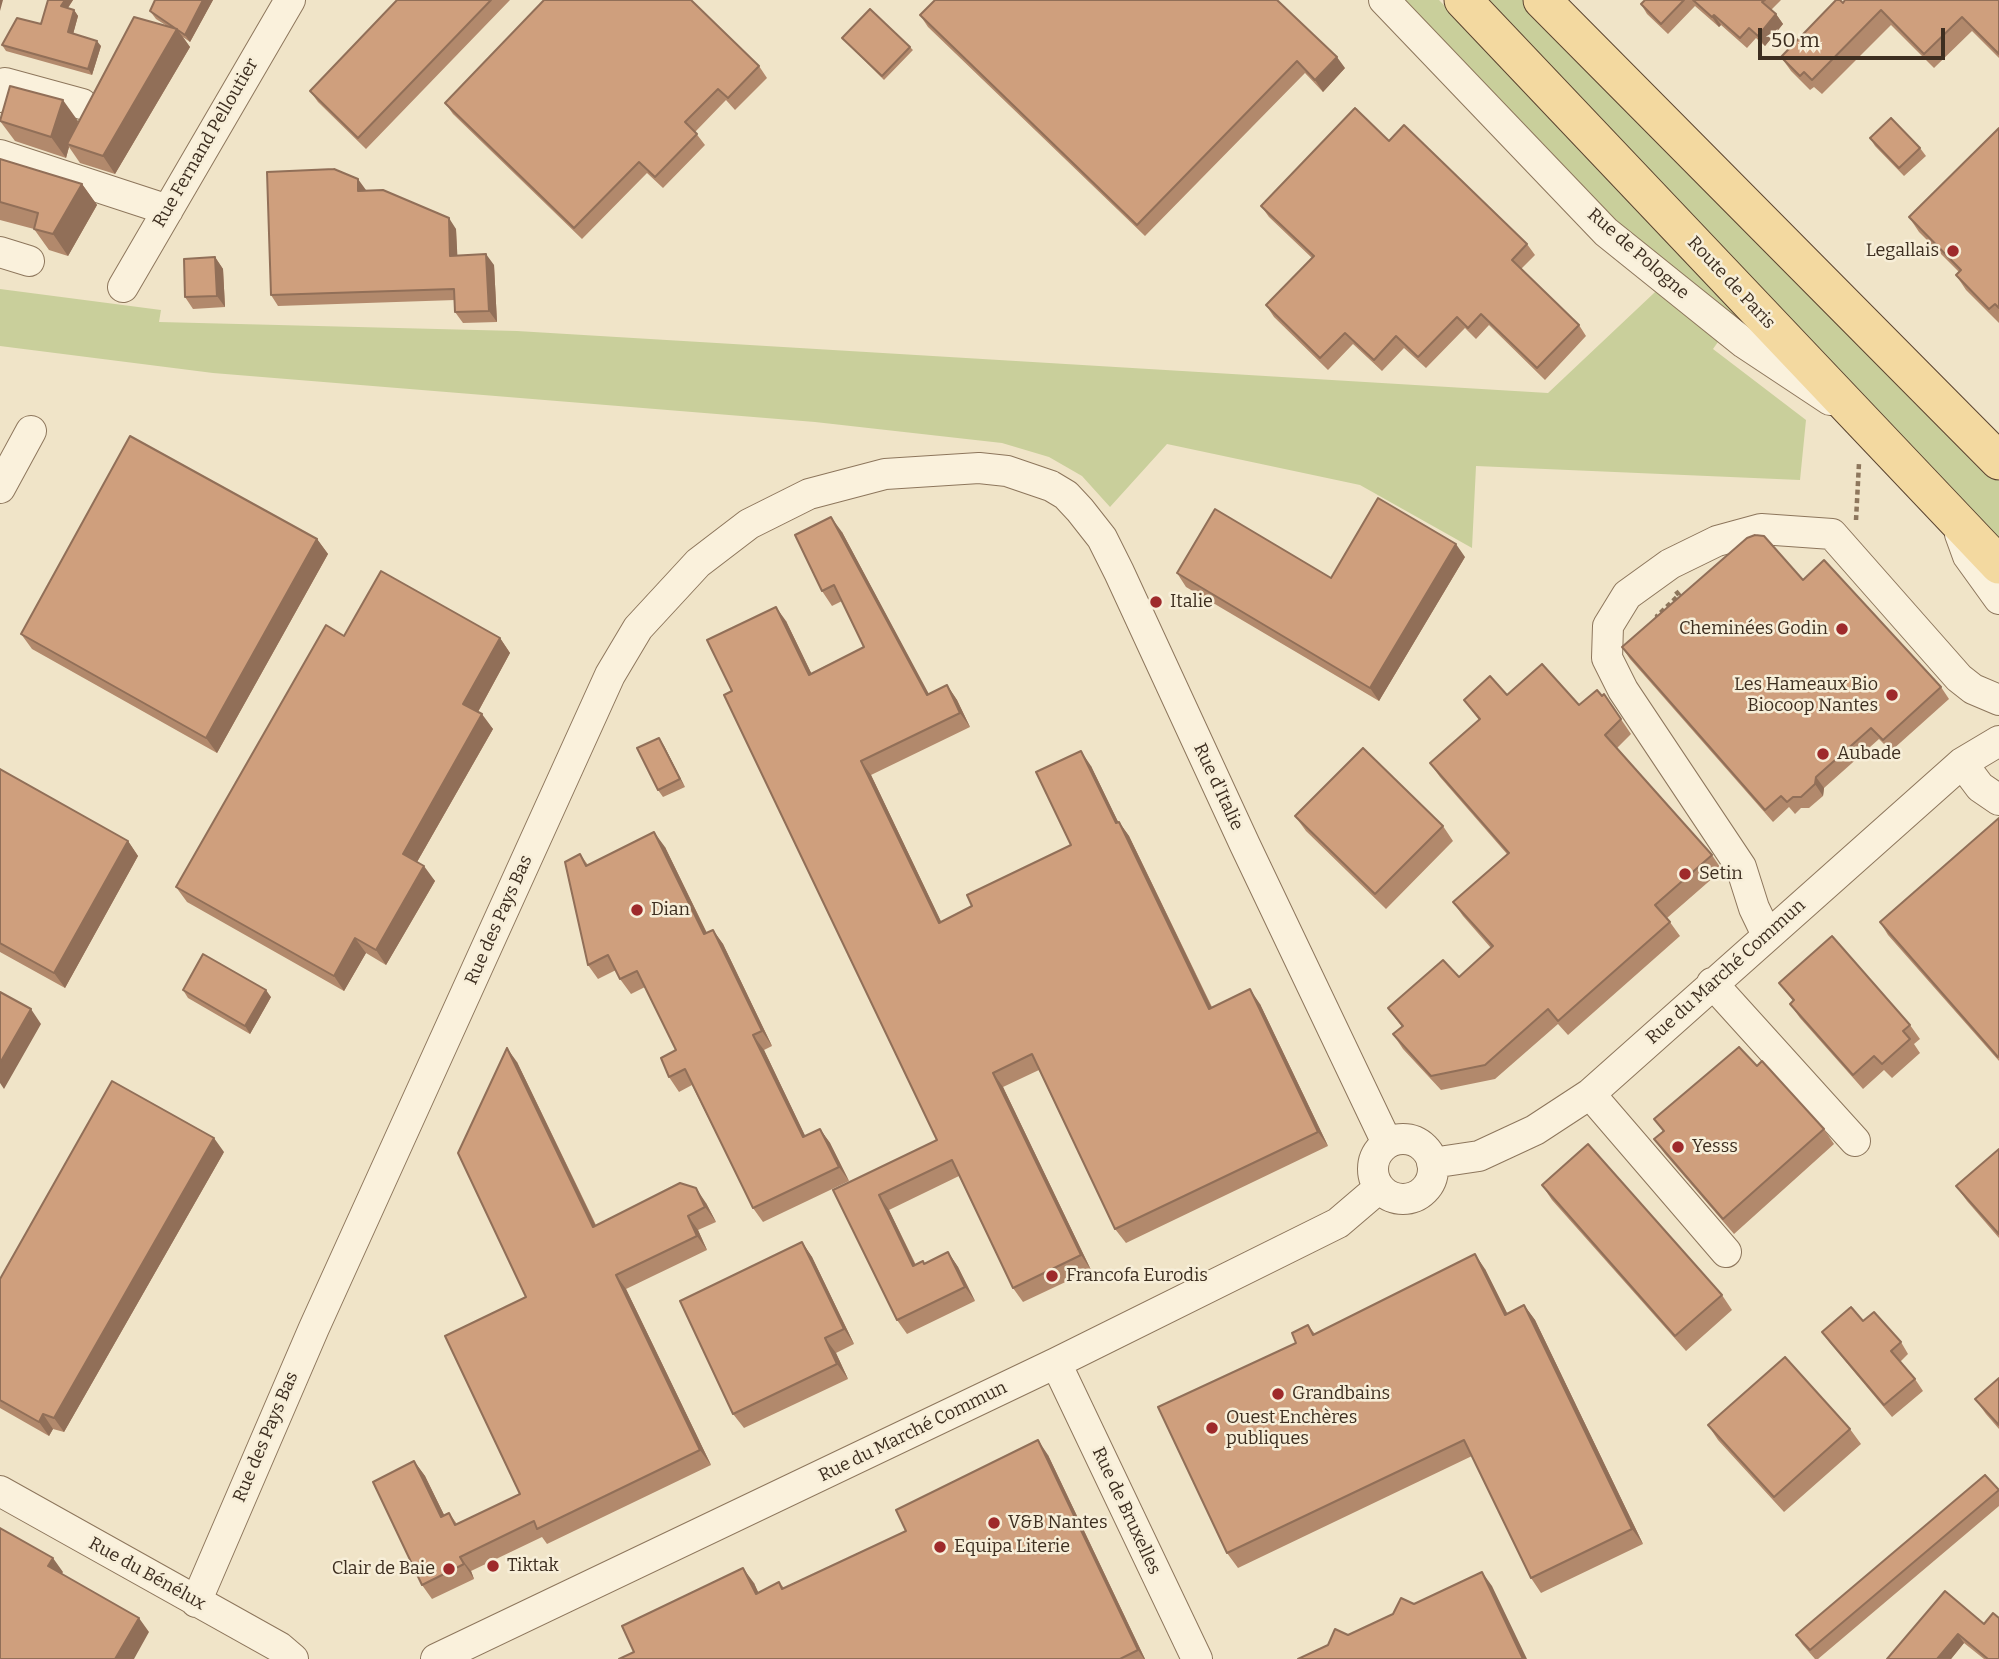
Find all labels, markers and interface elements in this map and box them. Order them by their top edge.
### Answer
scale bar [1761,14,1948,58]
text: 50 m [1771,27,1820,53]
street label: Rue Fernand Pelloutier [149,55,263,231]
street label: Rue de Pologne [1583,204,1693,304]
street label: Route de Paris [1683,232,1779,334]
place label: Legallais [1866,240,1939,262]
marker: Legallais [1945,243,1961,259]
place label: Italie [1170,591,1213,613]
marker: Italie [1148,594,1164,610]
place label: Cheminées Godin [1679,618,1828,640]
marker: Cheminées Godin [1834,621,1850,637]
place label: Les Hameaux Bio Biocoop Nantes [1734,674,1878,716]
marker: Les Hameaux Bio Biocoop Nantes [1884,687,1900,703]
street label: Rue d'Italie [1188,740,1248,834]
place label: Aubade [1837,743,1901,765]
marker: Aubade [1815,746,1831,762]
street label: Rue des Pays Bas [461,852,537,988]
place label: Setin [1699,863,1743,885]
marker: Setin [1677,866,1693,882]
street label: Rue du Marché Commun [1642,895,1810,1049]
place label: Dian [651,899,690,921]
marker: Dian [629,902,645,918]
place label: Yesss [1692,1136,1738,1158]
marker: Yesss [1670,1139,1686,1155]
place label: Francofa Eurodis [1066,1265,1208,1287]
marker: Francofa Eurodis [1044,1268,1060,1284]
street label: Rue des Pays Bas [229,1369,303,1505]
street label: Rue du Marché Commun [815,1377,1011,1487]
place label: Grandbains [1292,1383,1390,1405]
marker: Grandbains [1270,1386,1286,1402]
place label: Ouest Enchères publiques [1226,1407,1357,1450]
marker: Ouest Enchères publiques [1204,1420,1220,1436]
street label: Rue de Bruxelles [1087,1444,1165,1578]
place label: V&B Nantes [1008,1512,1108,1534]
marker: V&B Nantes [986,1515,1002,1531]
street label: Rue du Bénélux [85,1533,209,1615]
place label: Equipa Literie [954,1536,1070,1558]
marker: Equipa Literie [932,1539,948,1555]
place label: Tiktak [507,1555,559,1577]
place label: Clair de Baie [332,1558,435,1580]
marker: Tiktak [485,1558,501,1574]
marker: Clair de Baie [441,1561,457,1577]

